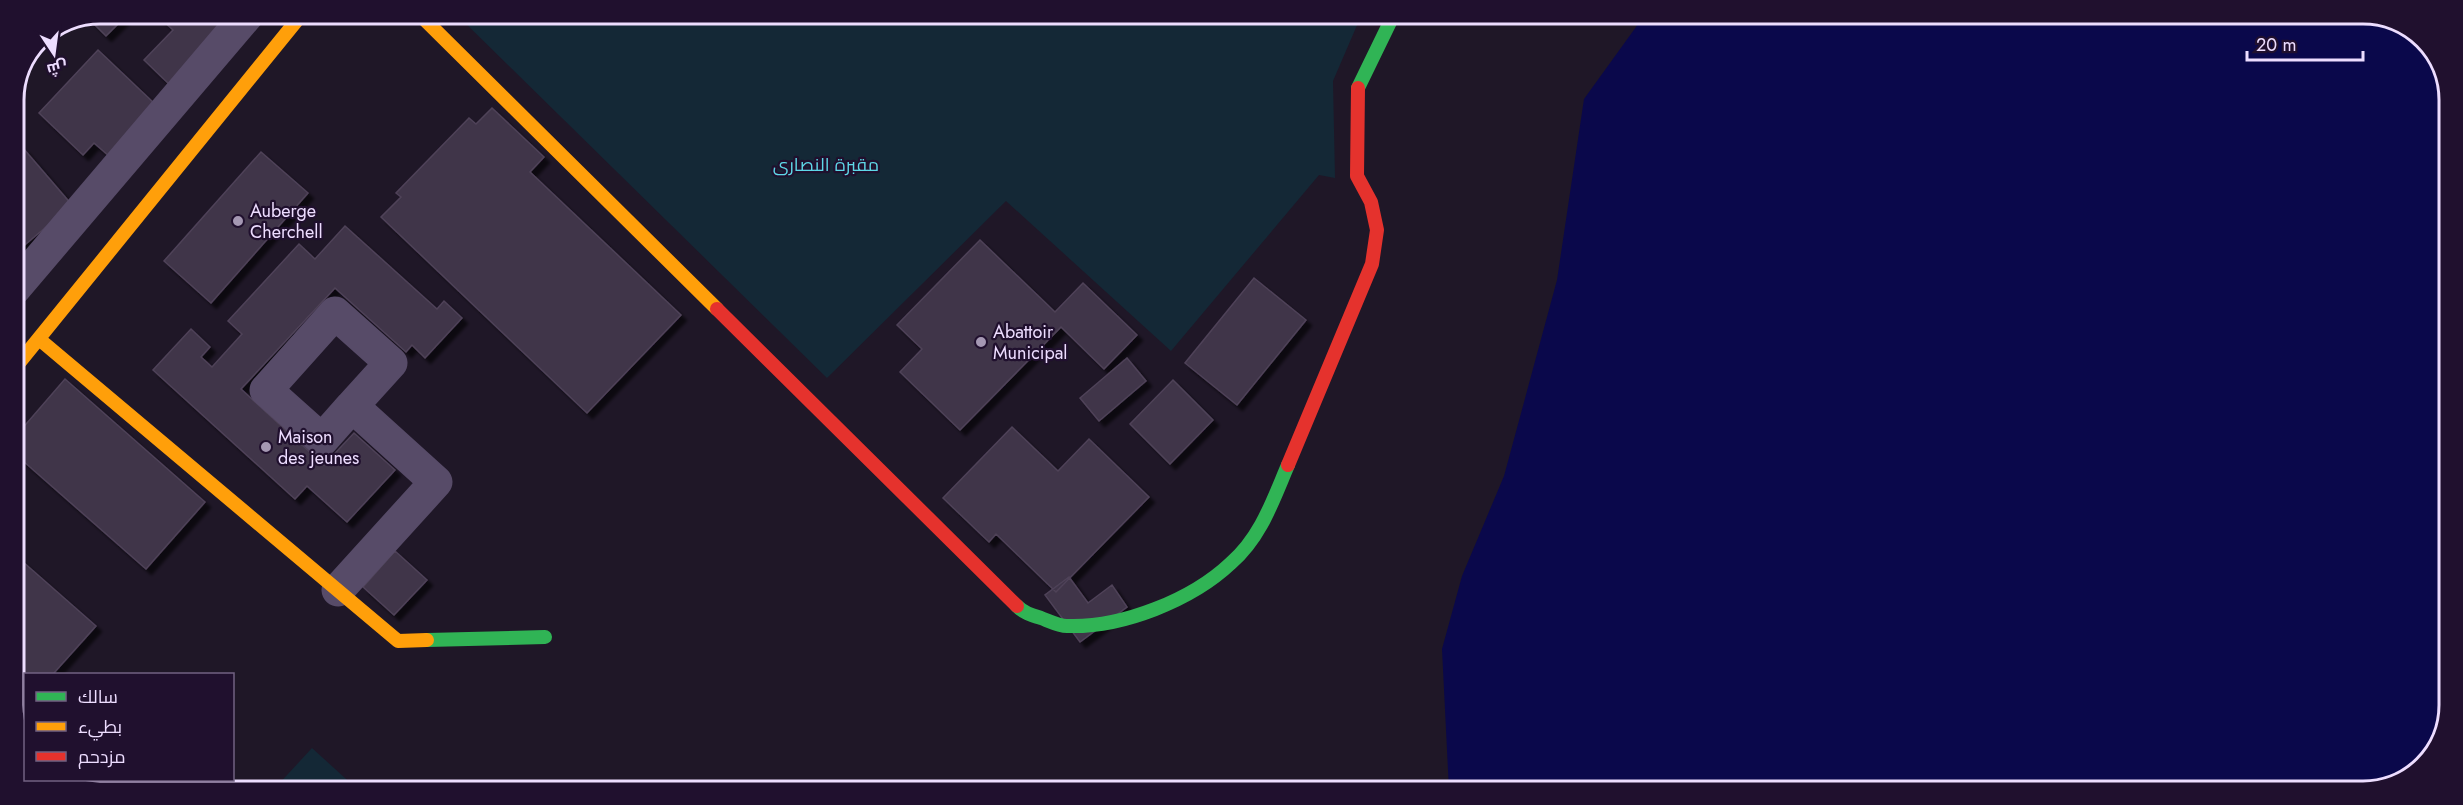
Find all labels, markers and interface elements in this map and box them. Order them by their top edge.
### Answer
north arrow [24,24,84,84]
scale bar [2247,24,2362,62]
text: 20 m [2256,32,2296,58]
text: ش [45,55,70,82]
park label: مقبرة النصارى [773,152,879,178]
place label: Auberge Cherchell [250,198,323,245]
marker: Auberge Cherchell [231,214,245,228]
place label: Abattoir Municipal [993,319,1068,366]
marker: Abattoir Municipal [974,335,988,349]
place label: Maison des jeunes [278,424,359,471]
marker: Maison des jeunes [259,440,273,454]
legend [24,673,234,781]
text: سالك [78,684,118,710]
text: بطيء [78,714,122,741]
text: مزدحم [78,744,126,770]

